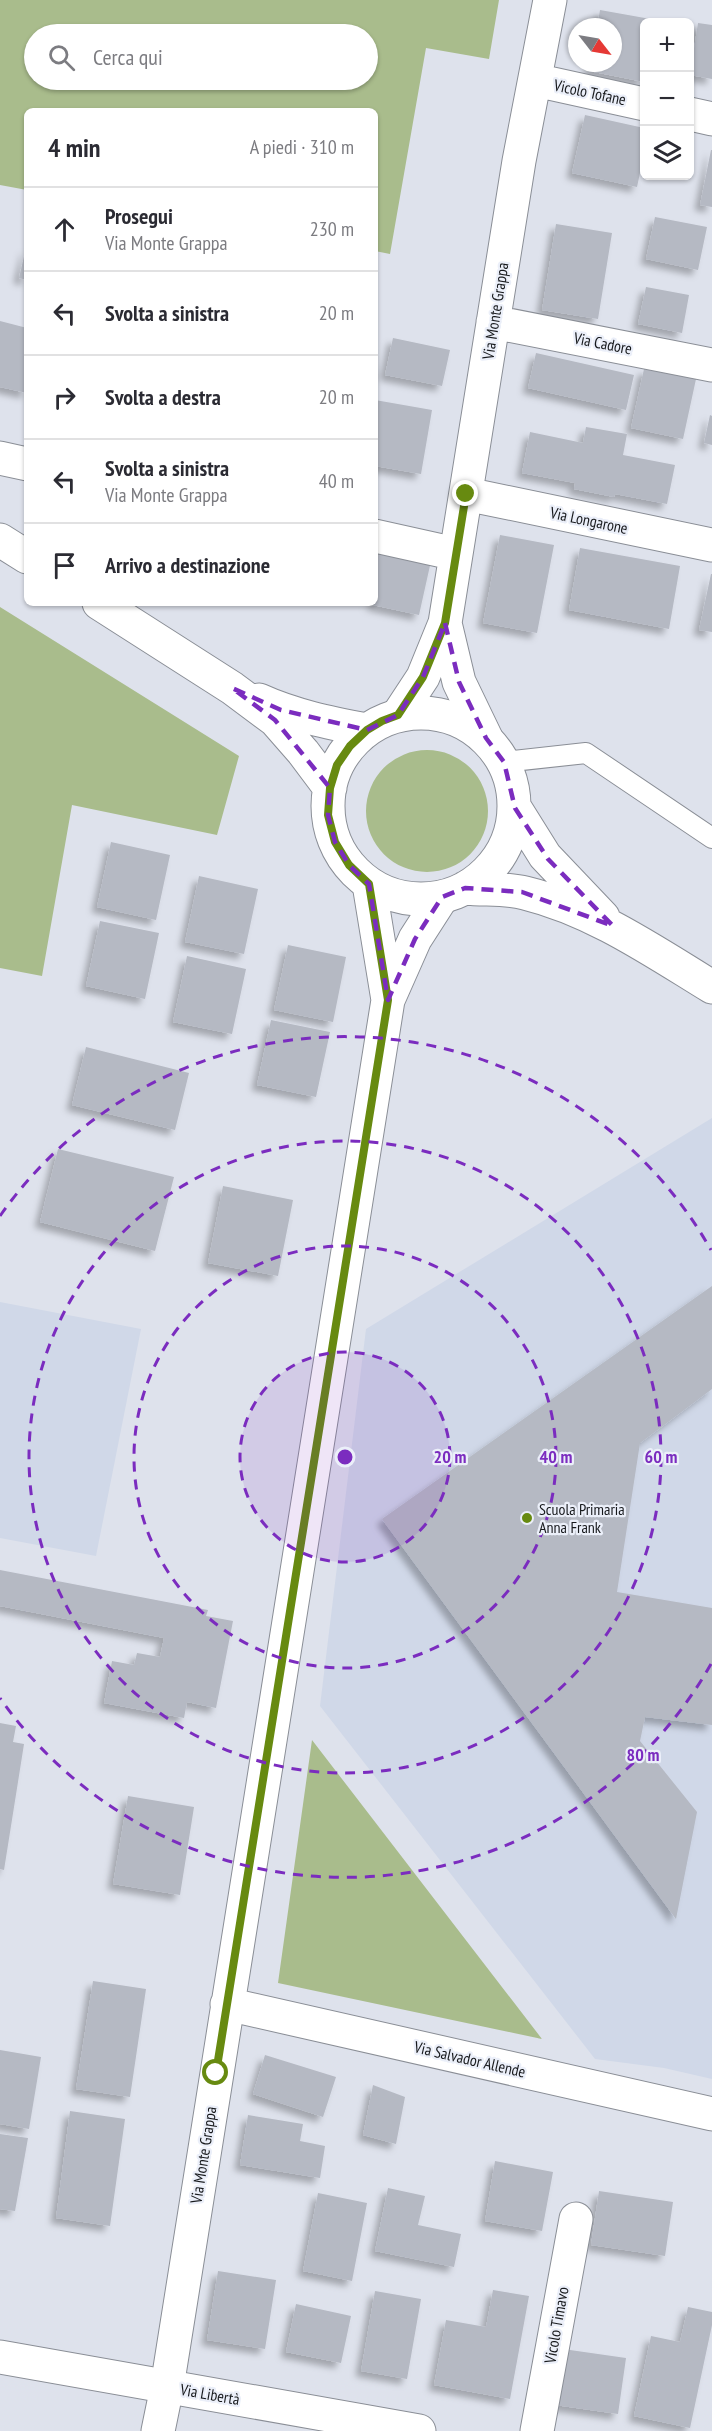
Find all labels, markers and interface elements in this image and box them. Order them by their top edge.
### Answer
north arrow [568,18,622,72]
map controls [640,18,694,180]
button: + [640,18,694,72]
search box [24,24,378,90]
icon: search [45,41,78,74]
text: Cerca qui [93,43,163,71]
button: − [640,72,694,126]
street label: Vicolo Tofane [551,74,628,109]
button: layers [640,126,694,180]
text: 4 min [48,131,101,164]
text: A piedi · 310 m [250,134,354,160]
text: Prosegui [105,202,173,230]
icon: ahead [48,213,81,246]
text: 230 m [310,216,354,242]
text: Via Monte Grappa [105,230,228,256]
street label: Via Monte Grappa [477,261,513,362]
icon: left [48,297,81,330]
text: Svolta a sinistra [105,299,229,327]
text: 20 m [319,300,354,326]
street label: Via Cadore [571,327,634,358]
icon: right [48,381,81,414]
text: Svolta a destra [105,383,221,411]
text: 20 m [319,384,354,410]
text: Svolta a sinistra [105,454,229,482]
icon: left [48,465,81,498]
text: 40 m [319,468,354,494]
route end [452,480,478,506]
text: Via Monte Grappa [105,482,228,508]
street label: Via Longarone [547,502,630,538]
icon: arrive [48,549,81,582]
text: Arrivo a destinazione [105,551,270,579]
text: 20 m [434,1445,466,1468]
text: 40 m [540,1445,572,1468]
text: 60 m [645,1445,677,1468]
centre of rings [335,1447,355,1467]
place label: Scuola Primaria Anna Frank [539,1499,625,1537]
marker: Scuola Primaria Anna Frank [520,1511,534,1525]
text: 80 m [627,1743,659,1766]
street label: Via Salvador Allende [411,2036,528,2082]
route start [202,2059,228,2085]
street label: Via Monte Grappa [185,2105,221,2206]
street label: Vicolo Timavo [539,2285,573,2366]
street label: Via Libertà [178,2379,241,2409]

